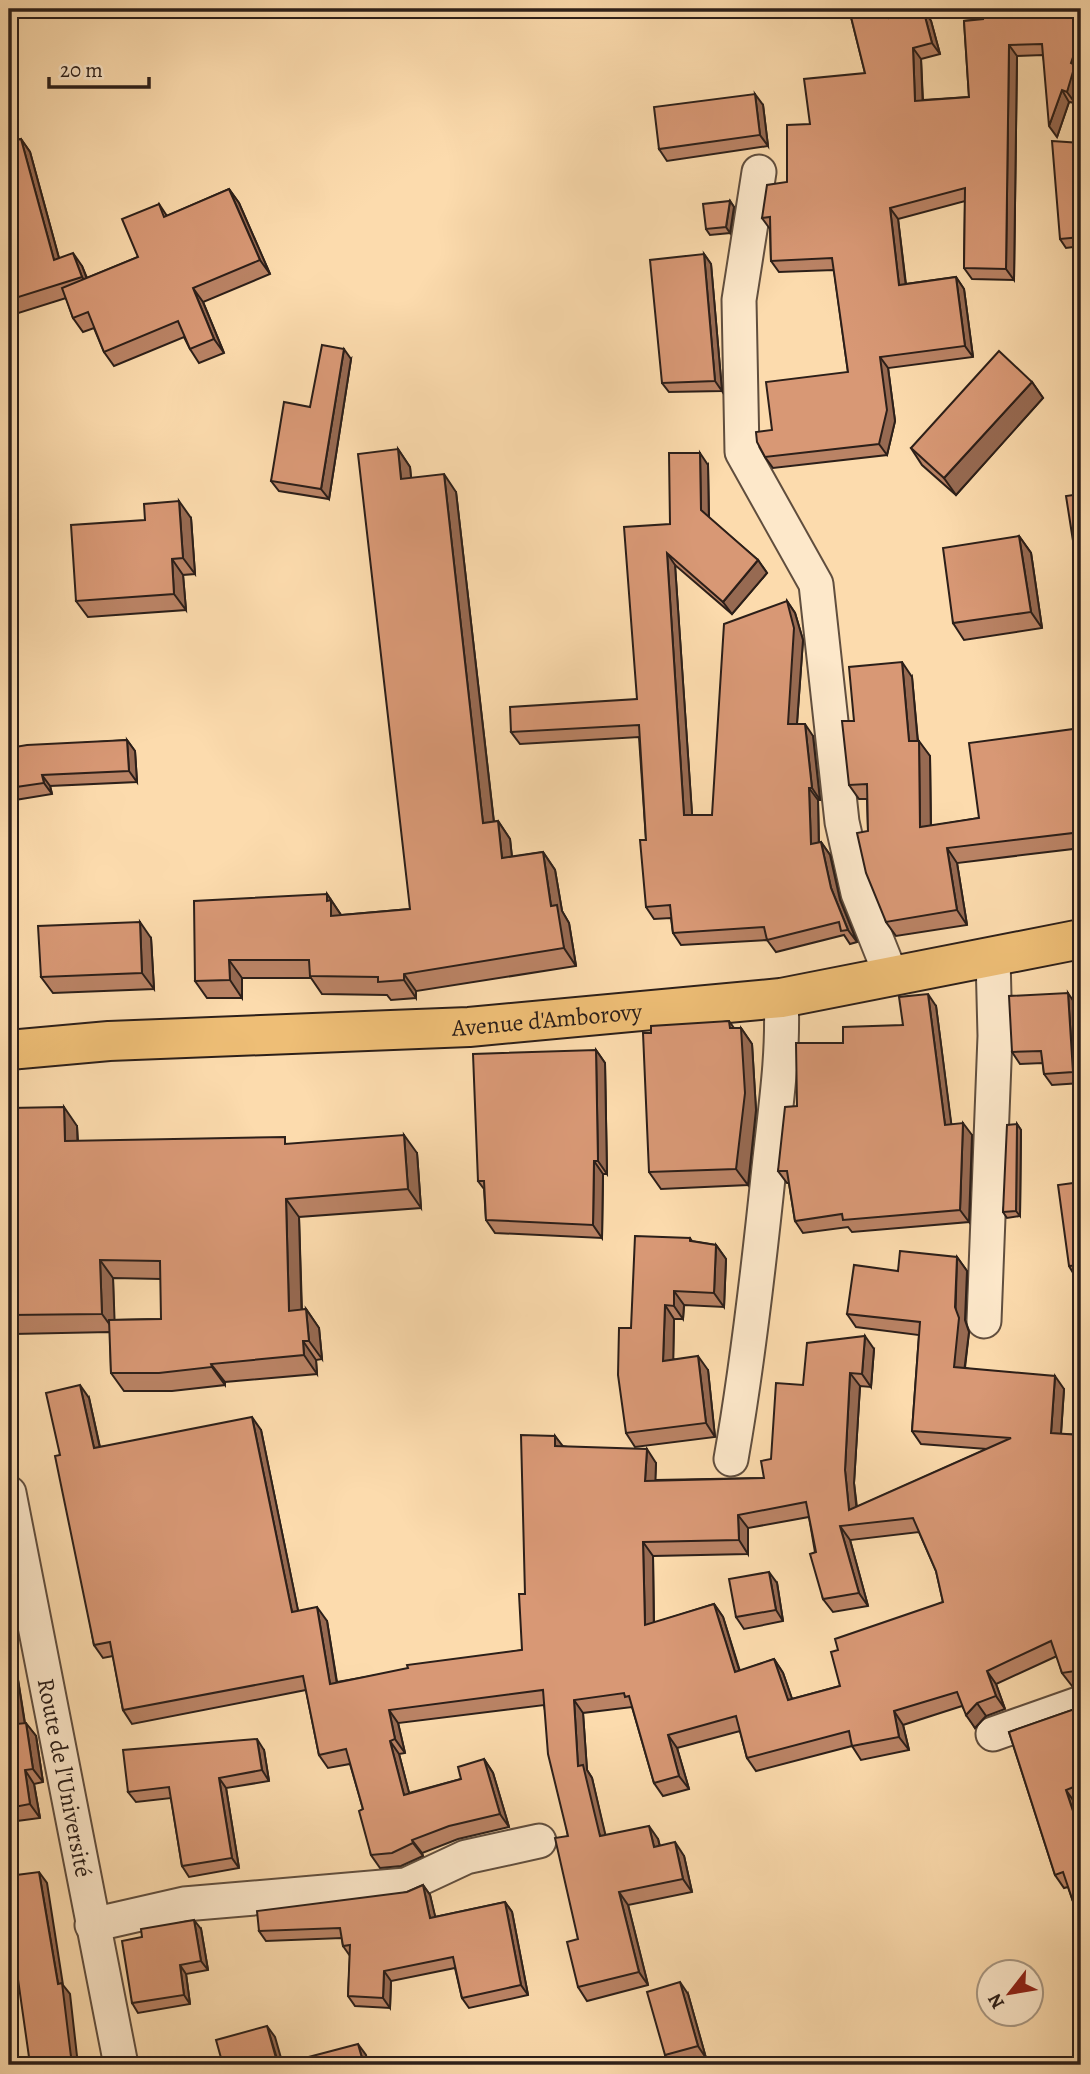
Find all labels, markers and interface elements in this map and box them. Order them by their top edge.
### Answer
scale bar [49,46,149,90]
text: 20 m [60,56,103,84]
street label: Avenue d'Amborovy [450,995,644,1044]
street label: Route de l'Université [30,1675,100,1880]
north arrow [974,1958,1044,2028]
text: N [981,1988,1011,2014]

